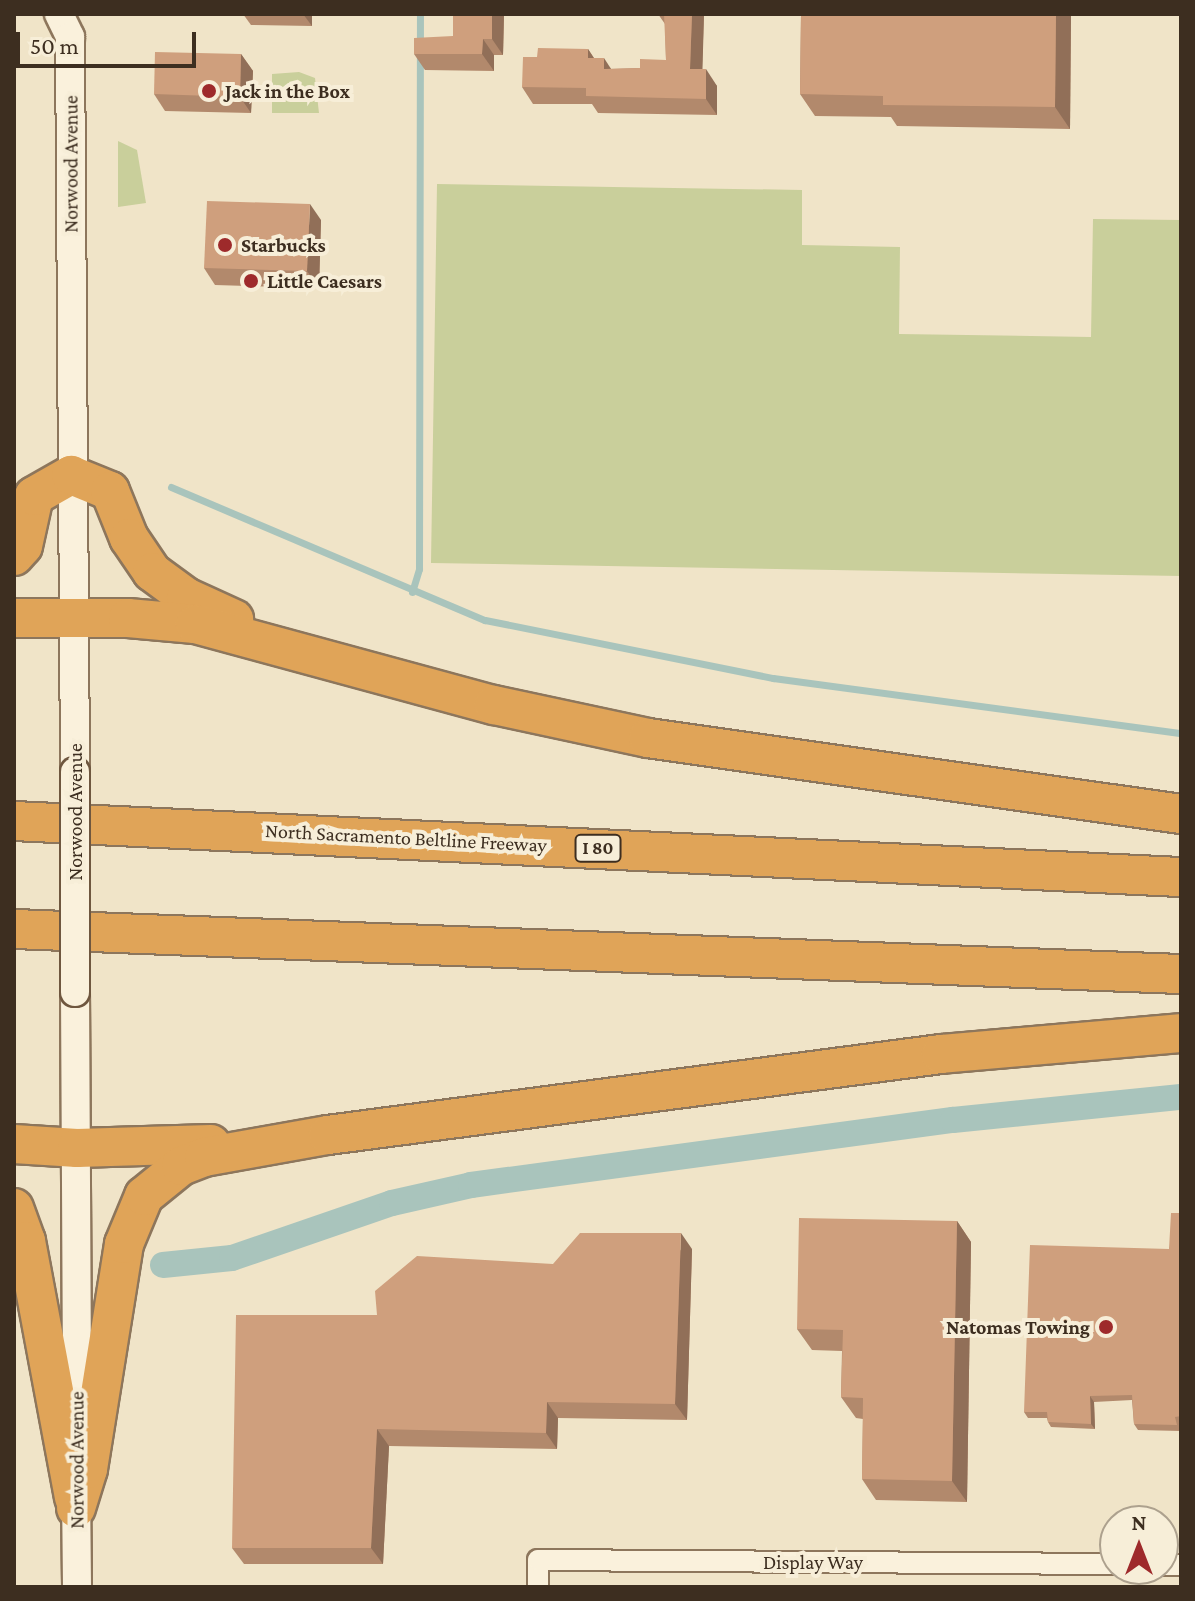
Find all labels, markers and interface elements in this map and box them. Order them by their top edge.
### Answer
scale bar [20,16,200,66]
text: 50 m [30,32,79,59]
place label: Jack in the Box [225,79,350,103]
marker: Jack in the Box [200,82,218,100]
street label: Norwood Avenue [59,95,83,233]
place label: Starbucks [241,233,326,257]
marker: Starbucks [216,236,234,254]
place label: Little Caesars [267,269,382,293]
marker: Little Caesars [242,272,260,290]
street label: Norwood Avenue [63,743,87,881]
street label: North Sacramento Beltline Freeway [265,819,547,857]
road number: I 80 [574,834,622,862]
place label: Natomas Towing [946,1315,1090,1339]
marker: Natomas Towing [1097,1318,1115,1336]
street label: Norwood Avenue [65,1391,89,1529]
north arrow [1099,1505,1179,1585]
text: N [1132,1510,1147,1535]
street label: Display Way [763,1550,863,1574]

